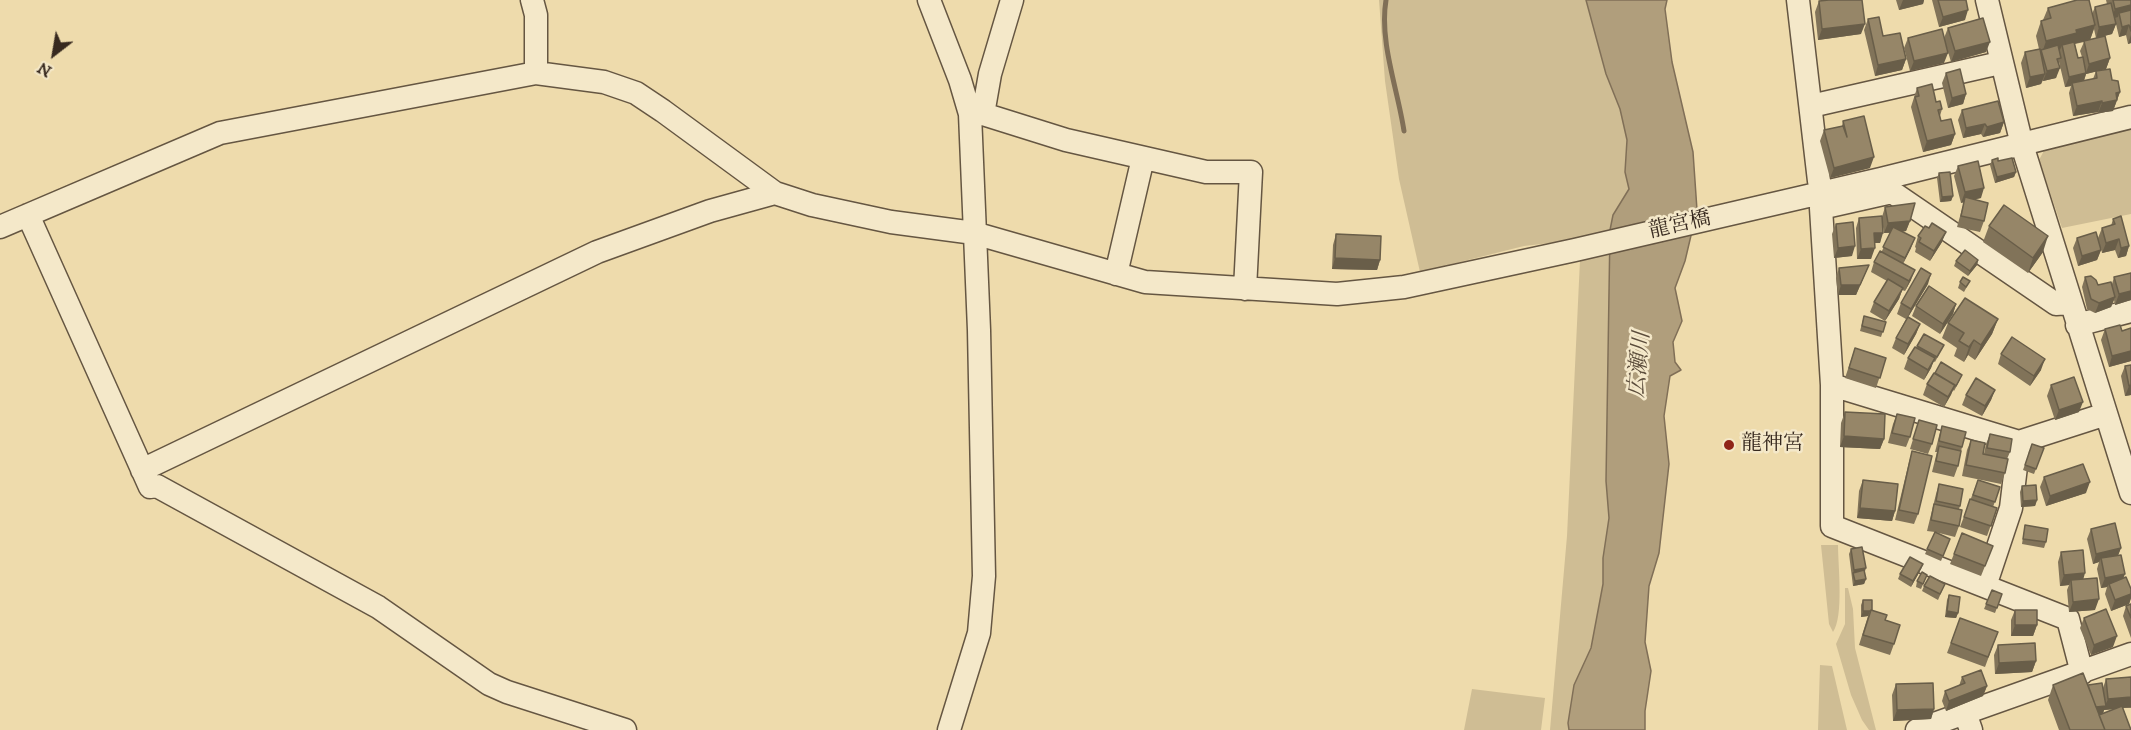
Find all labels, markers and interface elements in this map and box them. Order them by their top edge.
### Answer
north arrow [24,24,84,84]
text: N [34,57,56,81]
street label: 龍宮橋 [1646,207,1714,245]
water label: 広瀬川 [1625,331,1657,399]
place label: 龍神宮 [1741,432,1804,458]
marker: 龍神宮 [1722,438,1736,452]

